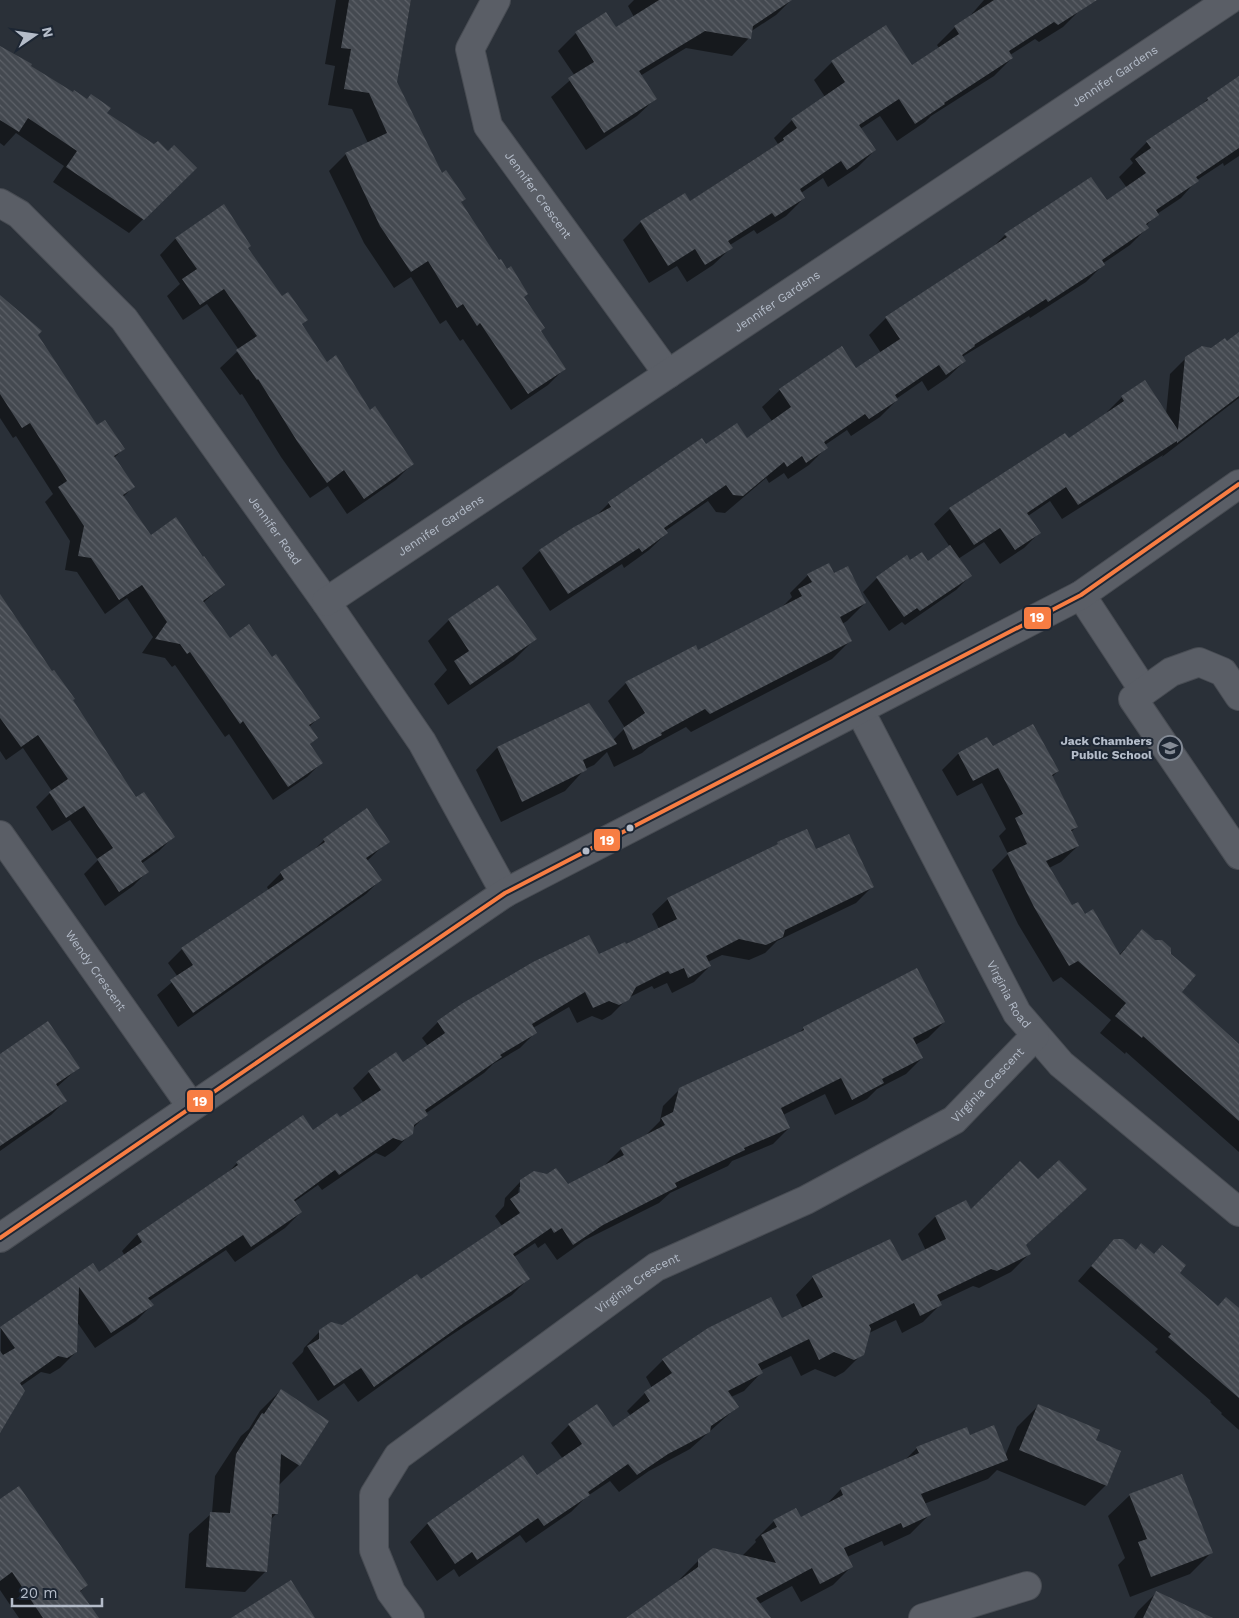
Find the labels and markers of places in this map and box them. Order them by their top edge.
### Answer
place label: Jack Chambers Public School [1060,734,1153,762]
school or university icon: Jack Chambers Public School [1157,735,1183,761]
unlabelled marker [625,823,635,833]
unlabelled marker [581,846,591,856]

